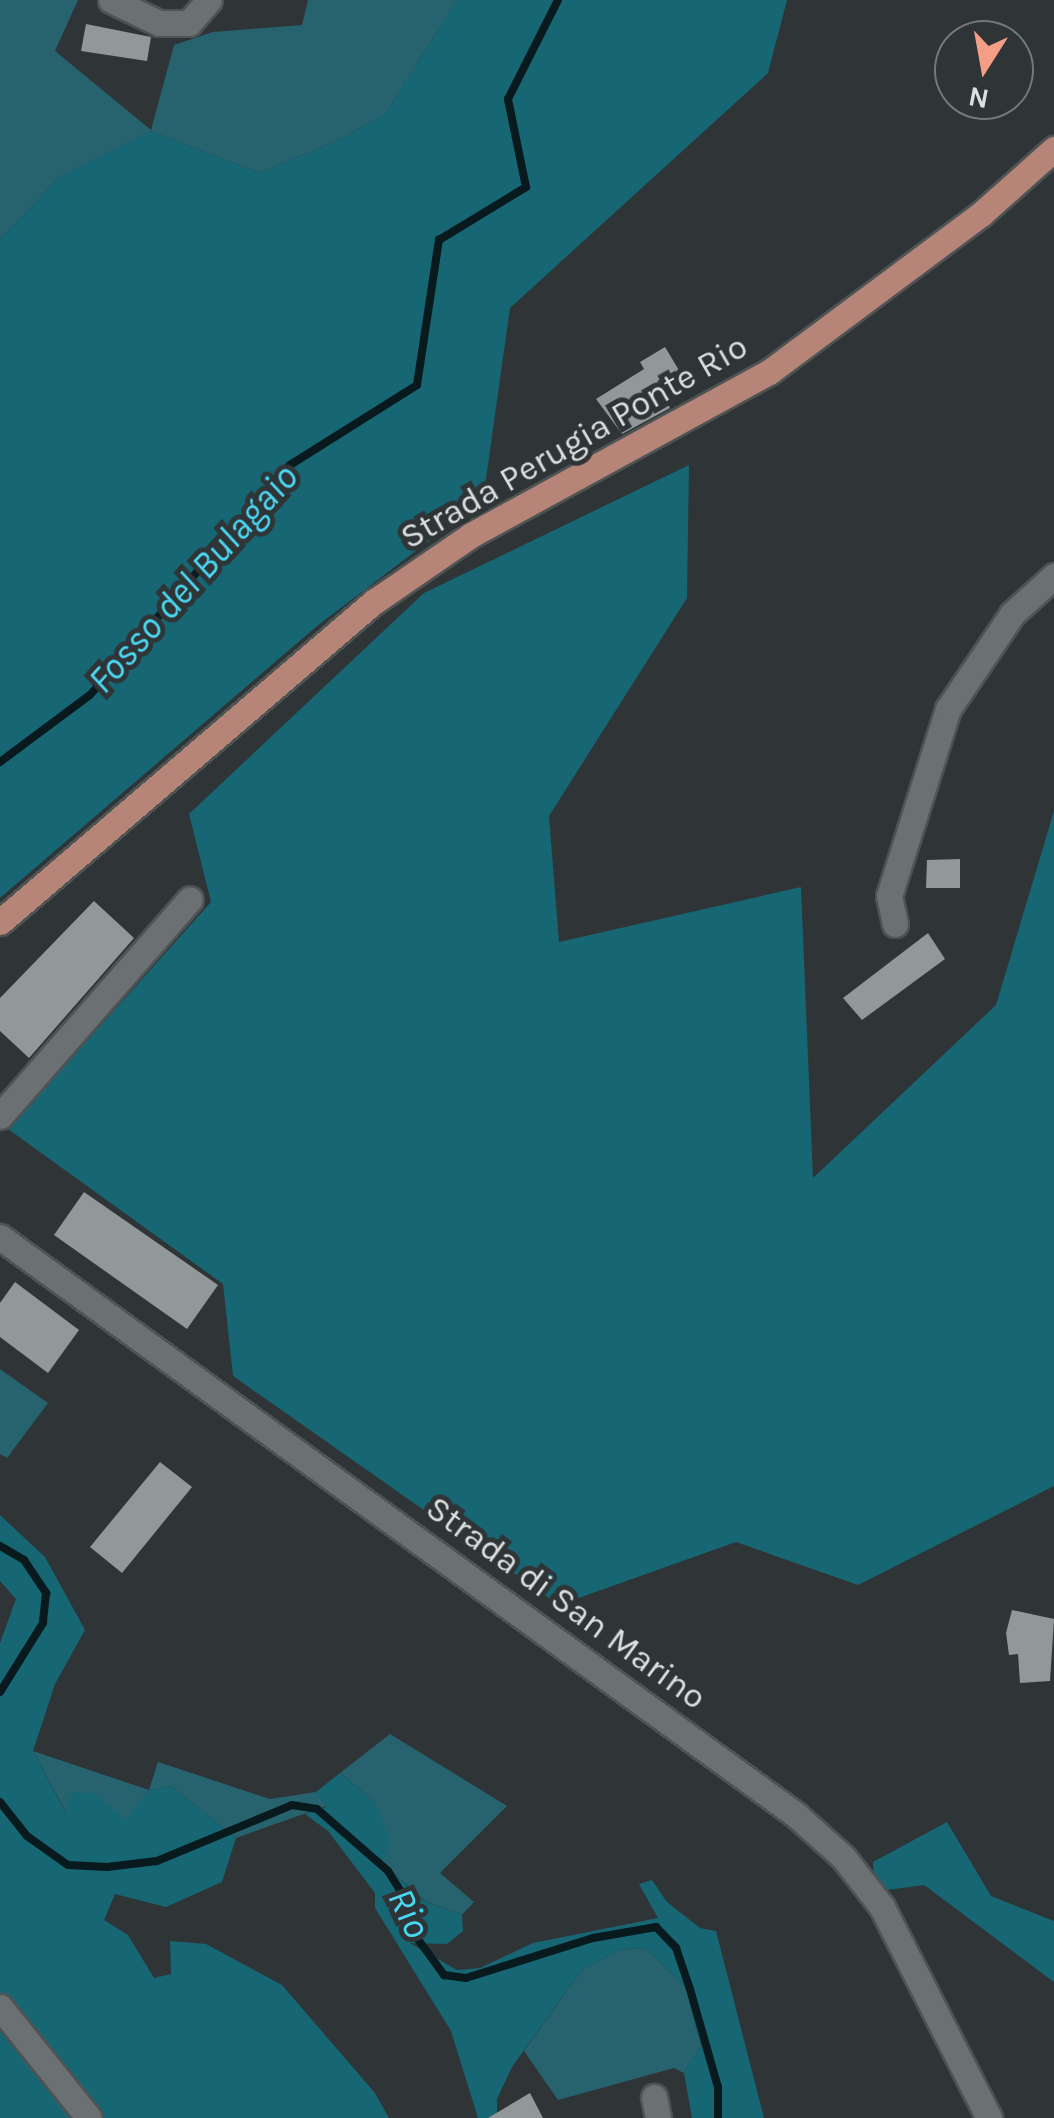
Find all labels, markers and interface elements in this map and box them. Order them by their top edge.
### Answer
north arrow [934,20,1034,120]
text: N [966,80,992,116]
street label: Strada Perugia Ponte Rio [393,325,755,559]
water label: Fosso del Bulagaio [78,455,308,703]
street label: Strada di San Marino [418,1487,714,1719]
water label: Rio [378,1881,440,1945]

